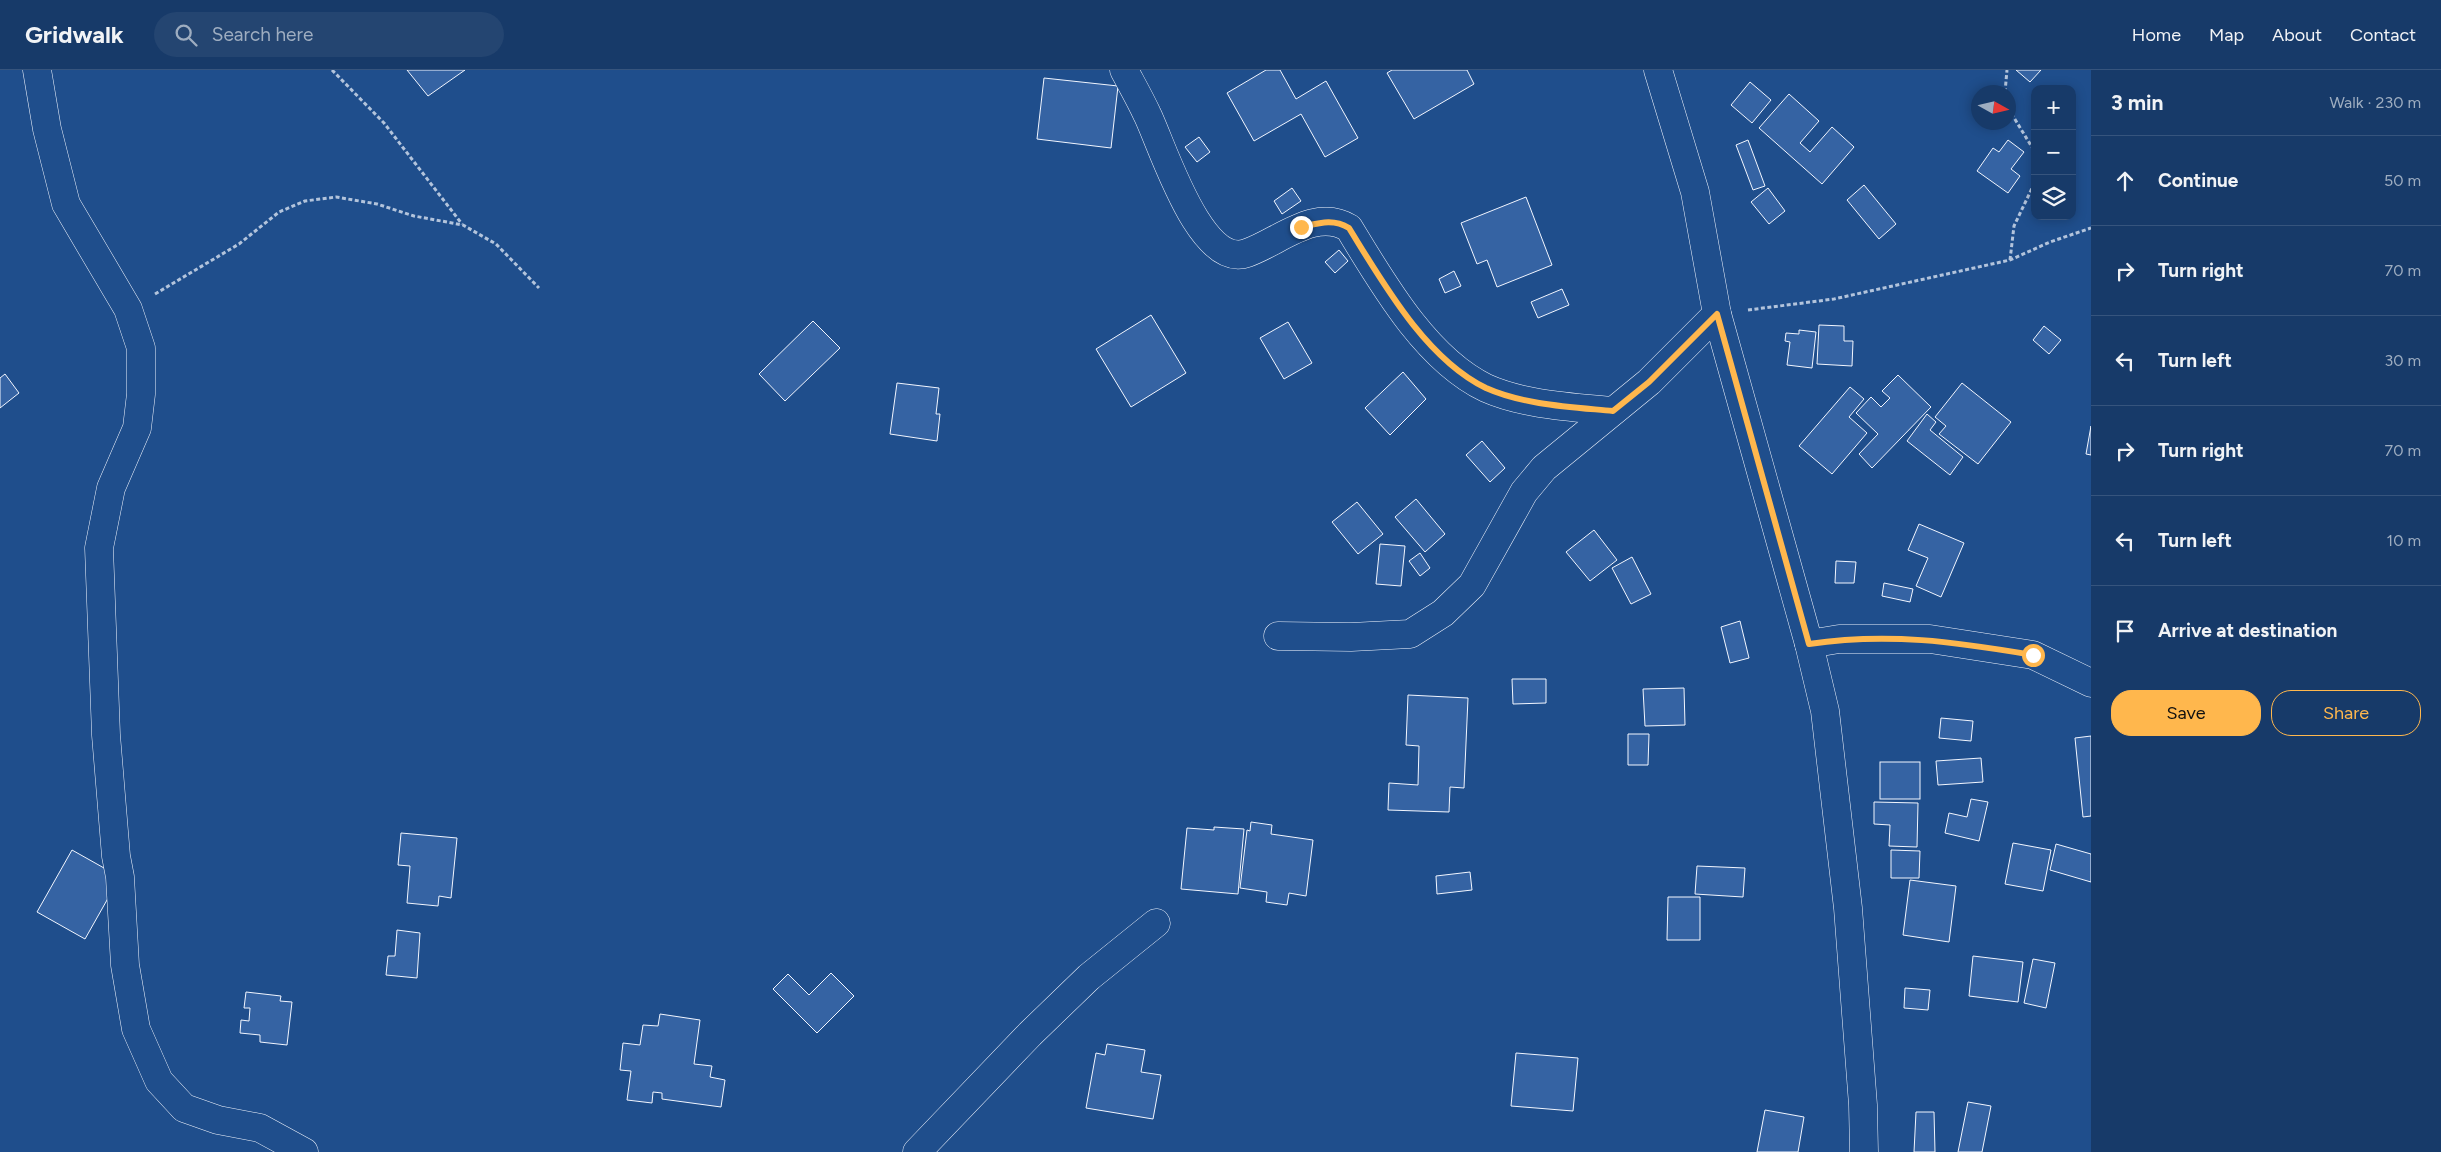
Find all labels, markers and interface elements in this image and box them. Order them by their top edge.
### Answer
search box [154,12,504,57]
text: Gridwalk [25,20,124,49]
icon: search [172,21,200,49]
text: Search here [212,23,313,46]
text: Home [2132,24,2181,46]
text: Map [2209,24,2244,46]
text: About [2272,24,2322,46]
text: Contact [2350,24,2416,46]
north arrow [1971,85,2016,130]
map controls [2031,85,2076,220]
button: + [2031,85,2076,130]
text: 3 min [2111,90,2163,115]
text: Walk · 230 m [2329,93,2421,112]
button: − [2031,130,2076,175]
icon: ahead [2111,167,2139,195]
text: Continue [2158,169,2238,192]
text: 50 m [2384,171,2421,190]
button: layers [2031,175,2076,220]
route end [1290,216,1313,239]
icon: right [2111,257,2139,285]
text: Turn right [2158,259,2244,282]
text: 70 m [2385,261,2421,280]
icon: left [2111,347,2139,375]
text: Turn left [2158,349,2232,372]
text: 30 m [2384,351,2421,370]
icon: right [2111,437,2139,465]
text: Turn right [2158,439,2244,462]
text: 70 m [2385,441,2421,460]
icon: left [2111,527,2139,555]
text: Turn left [2158,529,2232,552]
text: 10 m [2387,531,2421,550]
icon: arrive [2111,617,2139,645]
text: Arrive at destination [2158,619,2337,642]
route start [2022,644,2045,667]
button: Save [2111,690,2261,736]
button: Share [2271,690,2421,736]

